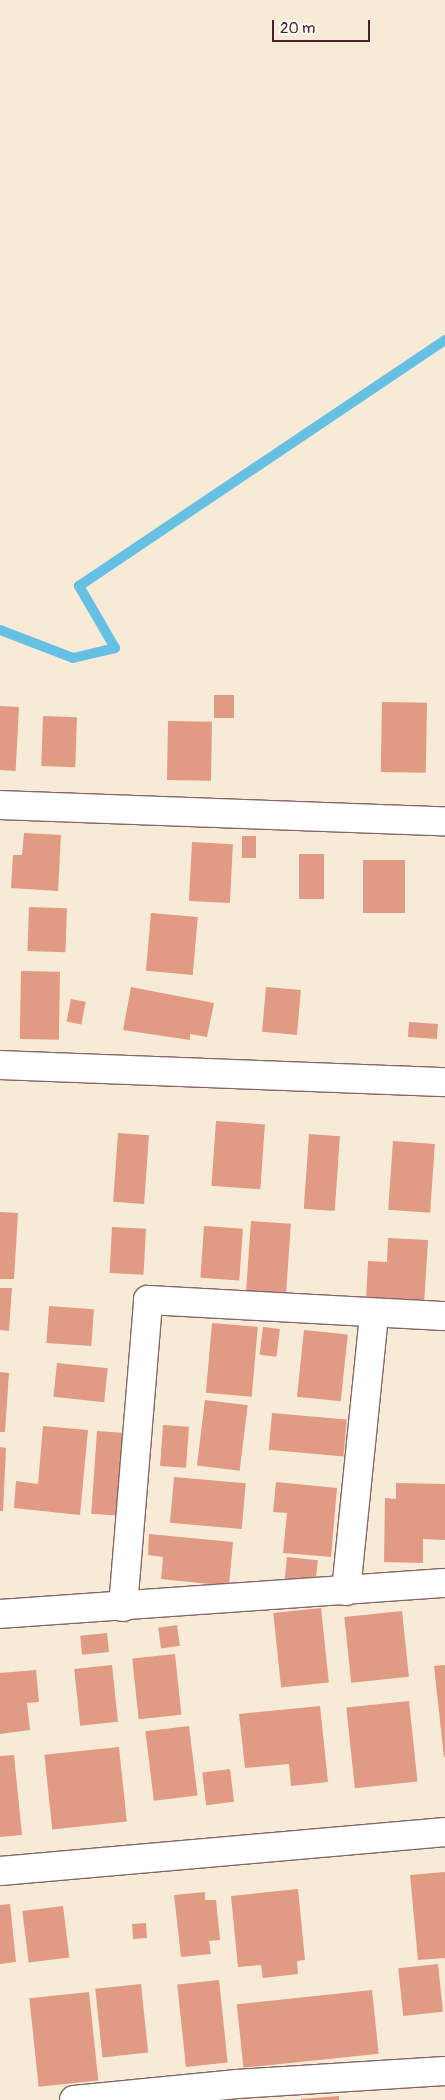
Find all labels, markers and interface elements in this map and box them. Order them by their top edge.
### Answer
scale bar [275,10,372,42]
text: 20 m [280,19,315,38]

